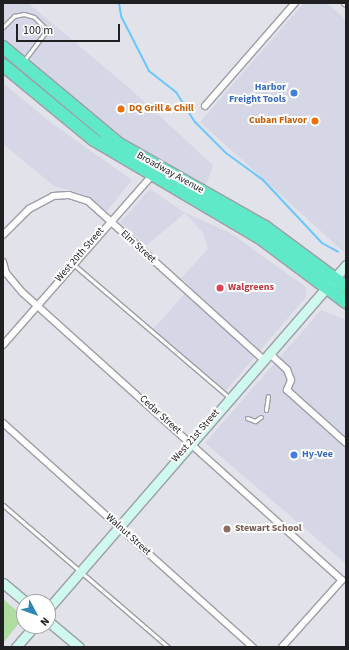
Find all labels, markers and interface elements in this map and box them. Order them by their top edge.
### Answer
scale bar [18,16,122,42]
text: 100 m [23,22,53,39]
place label: Harbor Freight Tools [229,81,286,104]
marker: Harbor Freight Tools [289,88,299,98]
place label: DQ Grill & Chill [129,103,194,115]
marker: DQ Grill & Chill [116,104,126,114]
place label: Cuban Flavor [249,115,307,127]
marker: Cuban Flavor [310,116,320,126]
street label: Broadway Avenue [134,150,206,196]
street label: West 20th Street [53,225,107,285]
street label: Elm Street [118,228,158,266]
place label: Walgreens [228,282,274,294]
marker: Walgreens [215,283,225,293]
street label: Cedar Street [137,393,183,437]
street label: West 21st Street [170,407,222,465]
place label: Hy-Vee [302,449,333,461]
marker: Hy-Vee [289,450,299,460]
street label: Walnut Street [103,512,153,558]
place label: Stewart School [235,523,302,535]
marker: Stewart School [222,524,232,534]
north arrow [16,594,56,634]
text: N [37,614,53,629]

